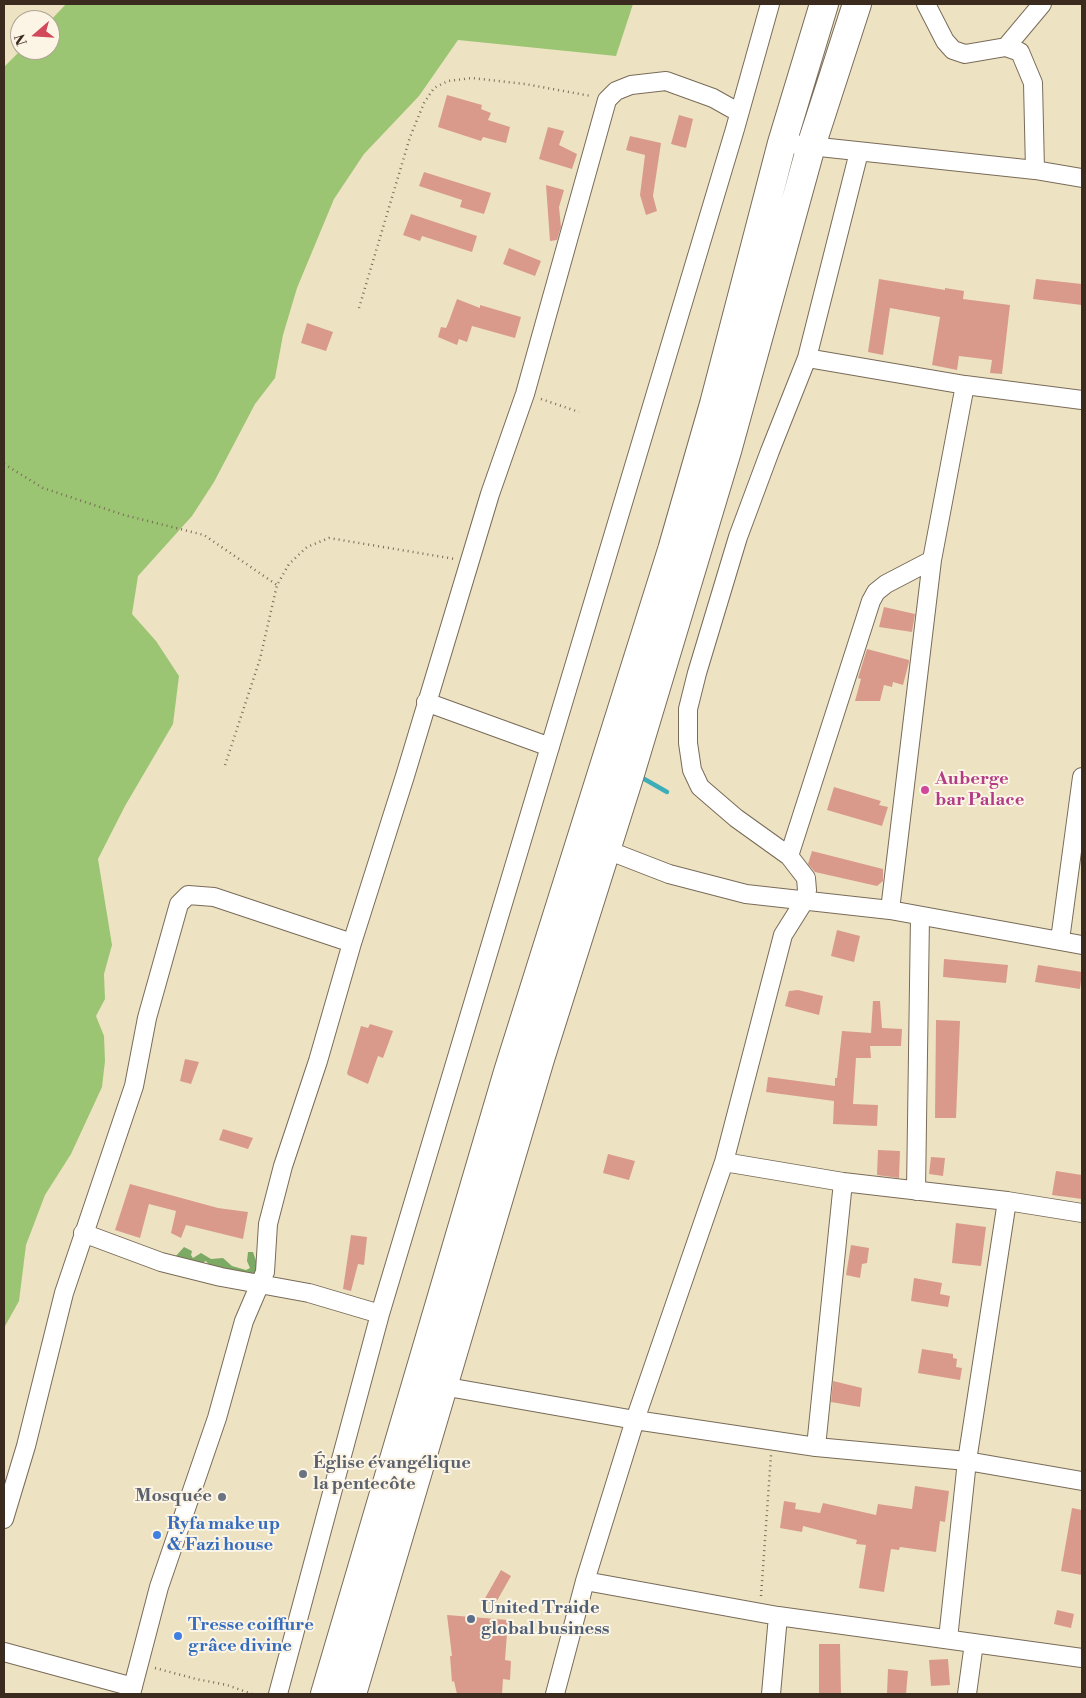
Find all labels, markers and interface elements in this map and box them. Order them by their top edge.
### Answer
north arrow [10,10,60,60]
text: N [11,31,32,48]
place label: Auberge bar Palace [935,769,1024,812]
marker: Auberge bar Palace [919,784,931,796]
place label: Église évangélique la pentecôte [313,1453,471,1496]
marker: Église évangélique la pentecôte [297,1468,309,1480]
place label: Mosquée [135,1486,212,1508]
marker: Mosquée [216,1491,228,1503]
place label: Ryfa make up & Fazi house [167,1514,280,1556]
marker: Ryfa make up & Fazi house [151,1529,163,1541]
place label: United Traide global business [481,1598,610,1640]
marker: United Traide global business [465,1613,477,1625]
place label: Tresse coiffure grâce divine [188,1615,314,1658]
marker: Tresse coiffure grâce divine [172,1630,184,1642]

